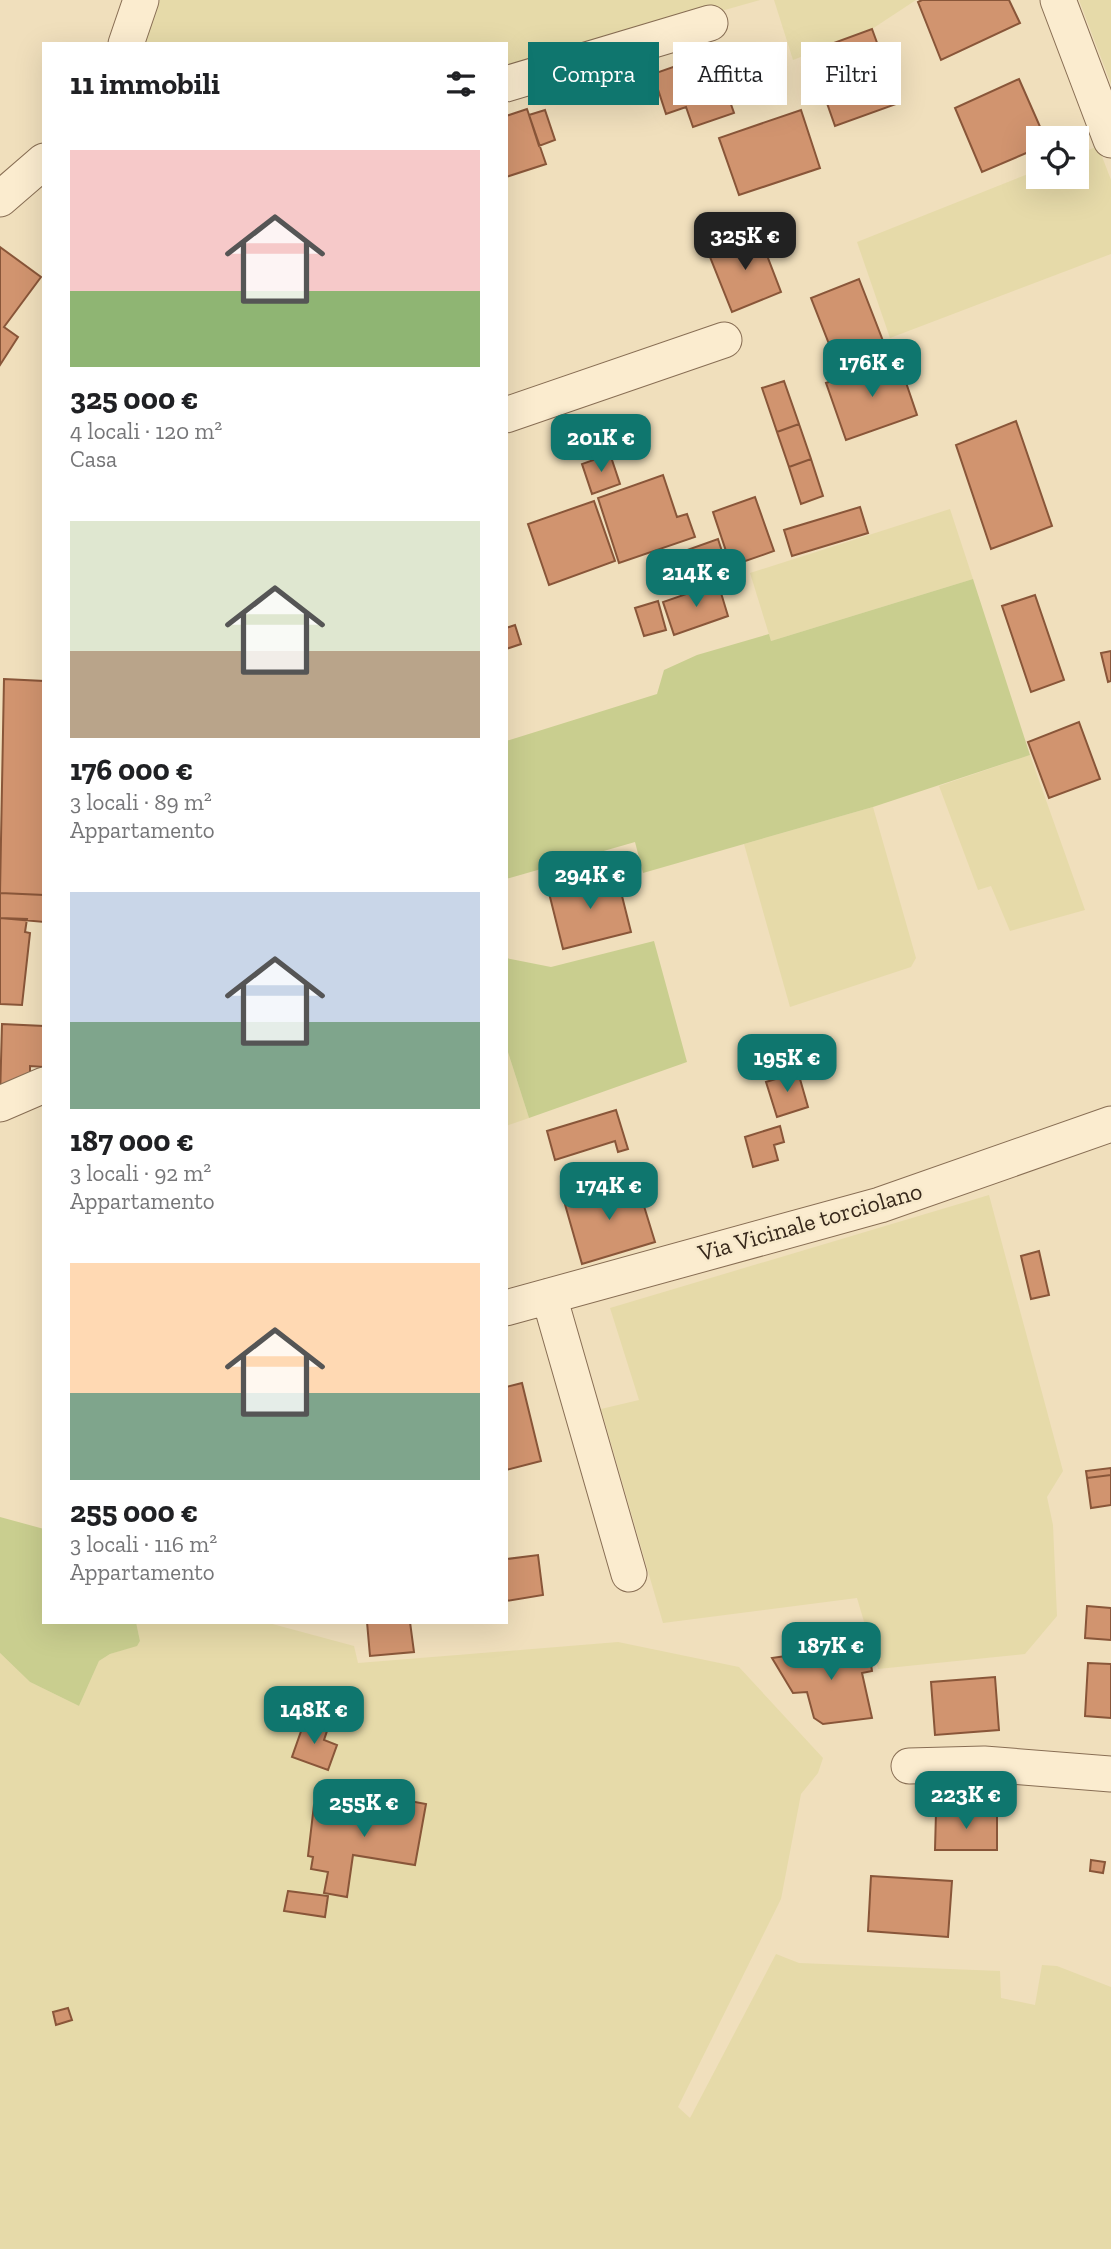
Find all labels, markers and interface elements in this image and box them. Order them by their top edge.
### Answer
chip: Compra [528,42,659,105]
chip: Affitta [673,42,787,105]
chip: Filtri [801,42,901,105]
icon: filters [442,65,480,103]
text: 11 immobili [70,66,220,102]
map controls [1026,126,1089,189]
button: locate [1026,126,1089,189]
icon: home [212,196,338,322]
pin: 325K € [688,212,802,272]
text: 325K € [710,221,780,249]
pin: 176K € [815,340,929,399]
text: 176K € [839,348,905,376]
text: 325 000 € [70,381,199,417]
pin: 201K € [544,414,658,474]
text: 4 locali · 120 m² [70,417,222,445]
text: 201K € [567,423,635,451]
text: Casa [70,445,117,473]
pin: 214K € [639,550,753,609]
text: 214K € [662,558,730,586]
icon: home [212,567,338,693]
text: 176 000 € [70,752,193,788]
text: 3 locali · 89 m² [70,788,212,816]
text: Appartamento [70,816,215,844]
pin: 294K € [533,852,647,911]
text: 294K € [554,860,626,888]
icon: home [212,938,338,1064]
pin: 195K € [730,1034,844,1094]
text: 195K € [753,1043,821,1071]
text: 187 000 € [70,1123,194,1159]
text: 3 locali · 92 m² [70,1159,211,1187]
pin: 174K € [552,1162,666,1222]
text: 174K € [576,1171,642,1199]
street label: Via Vicinale torciolano [694,1176,925,1268]
text: Appartamento [70,1187,215,1215]
icon: home [212,1309,338,1435]
text: 255 000 € [70,1494,198,1530]
text: 3 locali · 116 m² [70,1530,217,1558]
text: Appartamento [70,1558,215,1586]
pin: 187K € [774,1622,888,1682]
text: 187K € [798,1631,864,1659]
pin: 148K € [257,1686,371,1746]
text: 148K € [280,1695,348,1723]
pin: 223K € [909,1772,1023,1831]
pin: 255K € [307,1780,421,1839]
text: 223K € [931,1780,1001,1808]
text: 255K € [329,1788,399,1816]

